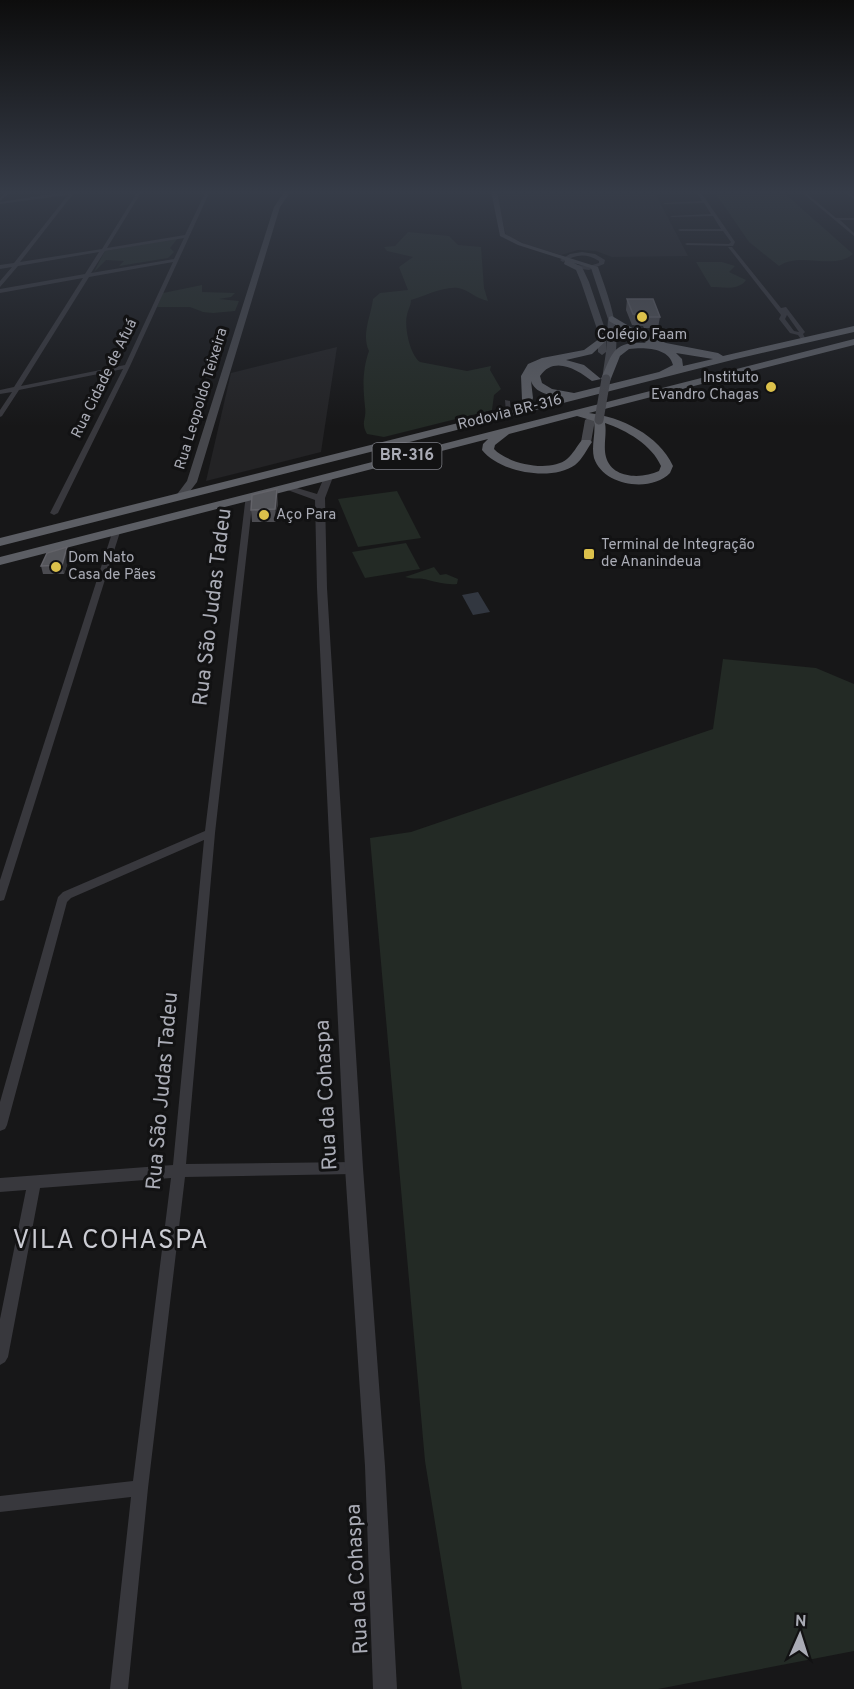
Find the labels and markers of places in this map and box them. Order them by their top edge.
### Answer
marker: Colégio Faam [635,310,649,324]
place label: Colégio Faam [597,326,687,345]
place label: Instituto Evandro Chagas [651,369,759,405]
marker: Instituto Evandro Chagas [764,380,778,394]
place label: Aço Para [276,506,336,525]
marker: Aço Para [257,508,271,522]
place label: Terminal de Integração de Ananindeua [601,536,755,572]
marker: Terminal de Integração de Ananindeua [582,547,596,561]
place label: Dom Nato Casa de Pães [68,549,156,585]
marker: Dom Nato Casa de Pães [49,560,63,574]

